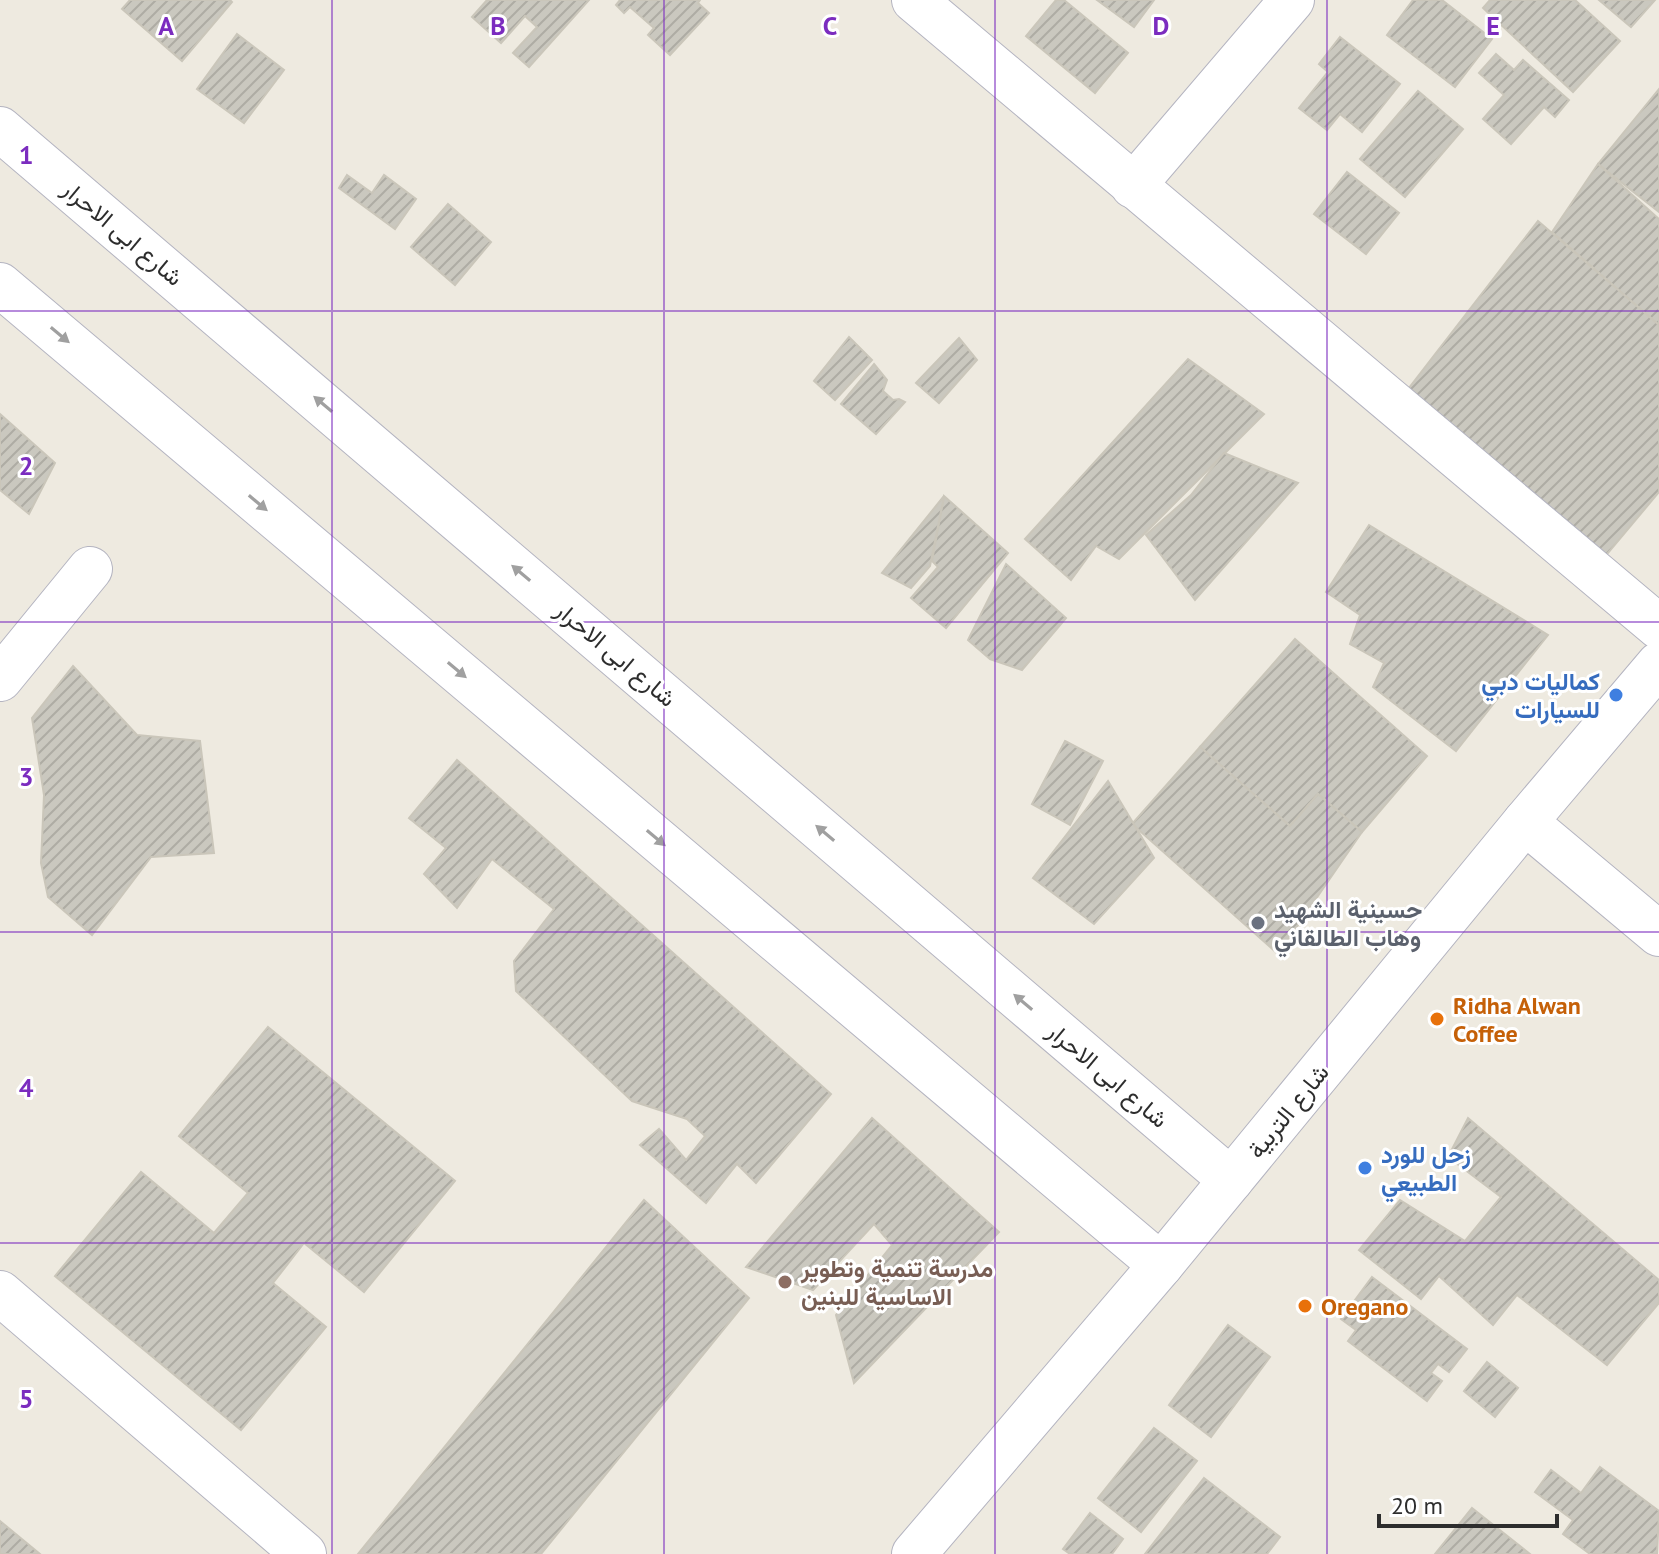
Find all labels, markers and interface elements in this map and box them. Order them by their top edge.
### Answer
text: A [158,9,174,42]
text: B [490,9,506,42]
text: C [823,9,837,42]
text: D [1153,9,1169,42]
text: E [1486,9,1500,42]
text: 1 [19,138,33,171]
street label: شارع ابی الاحرار [55,173,190,293]
one-way arrow [49,326,69,343]
one-way arrow [313,396,333,414]
text: 2 [19,449,33,482]
one-way arrow [248,494,268,511]
one-way arrow [511,565,531,582]
street label: شارع ابی الاحرار [548,594,683,714]
one-way arrow [447,661,467,678]
place label: كماليات دبي للسيارات [1481,666,1600,725]
marker: كماليات دبي للسيارات [1607,686,1625,704]
text: 3 [19,760,33,793]
one-way arrow [815,825,835,842]
one-way arrow [645,829,665,846]
place label: حسينية الشهيد وهاب الطالقاني [1274,894,1422,958]
marker: حسينية الشهيد وهاب الطالقاني [1249,914,1267,932]
place label: Ridha Alwan Coffee [1453,990,1581,1049]
one-way arrow [1013,994,1033,1011]
marker: Ridha Alwan Coffee [1428,1010,1446,1028]
street label: شارع ابی الاحرار [1040,1015,1175,1135]
street label: شارع التربية [1240,1057,1336,1165]
text: 4 [19,1071,34,1104]
place label: زحل للورد الطبيعي [1381,1139,1471,1203]
marker: زحل للورد الطبيعي [1356,1159,1374,1177]
place label: مدرسة تنمية وتطوير الاساسية للبنين [800,1253,993,1312]
marker: مدرسة تنمية وتطوير الاساسية للبنين [776,1273,794,1291]
place label: Oregano [1321,1291,1408,1322]
marker: Oregano [1296,1297,1314,1315]
text: 5 [19,1382,33,1415]
scale bar [1379,1478,1557,1528]
text: 20 m [1391,1490,1443,1521]

